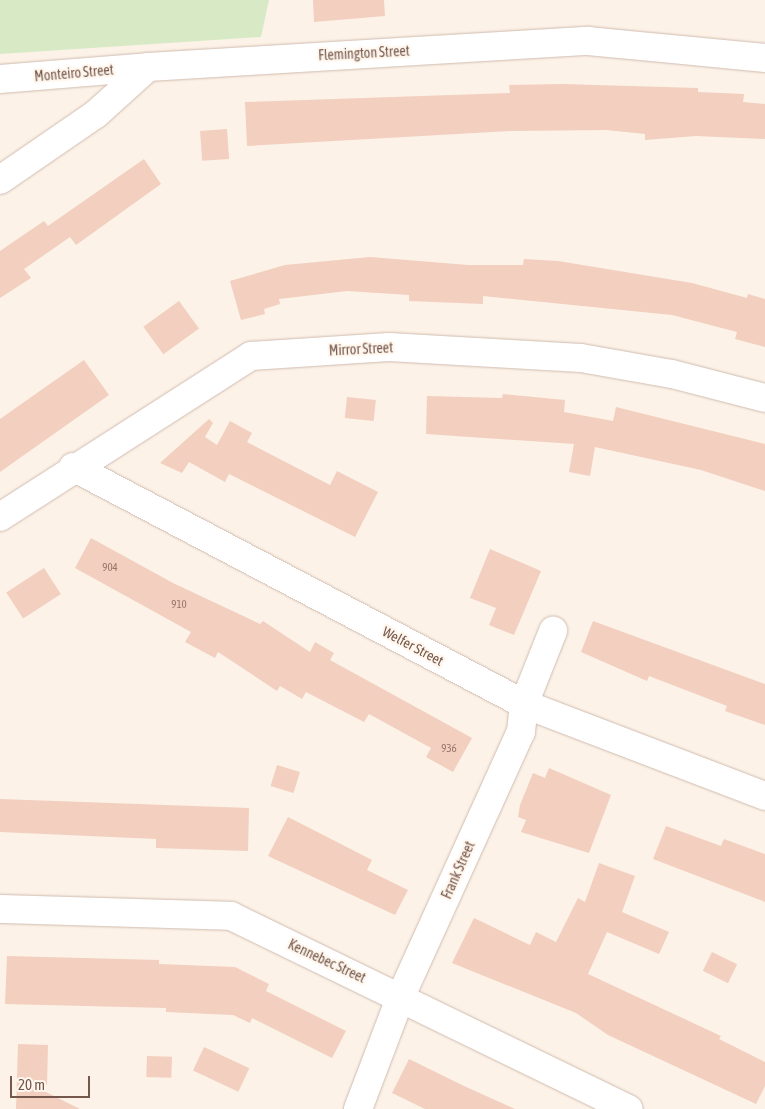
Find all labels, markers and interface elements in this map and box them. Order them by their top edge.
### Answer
street label: Flemington Street [318,42,410,64]
street label: Monteiro Street [34,61,114,85]
street label: Mirror Street [329,339,393,359]
house number: 904 [102,560,118,574]
house number: 910 [171,597,187,611]
street label: Welfer Street [380,623,446,669]
house number: 936 [441,741,457,755]
street label: Frank Street [438,839,478,901]
street label: Kennebec Street [286,936,368,986]
scale bar [12,1066,92,1098]
text: 20 m [18,1076,45,1093]

